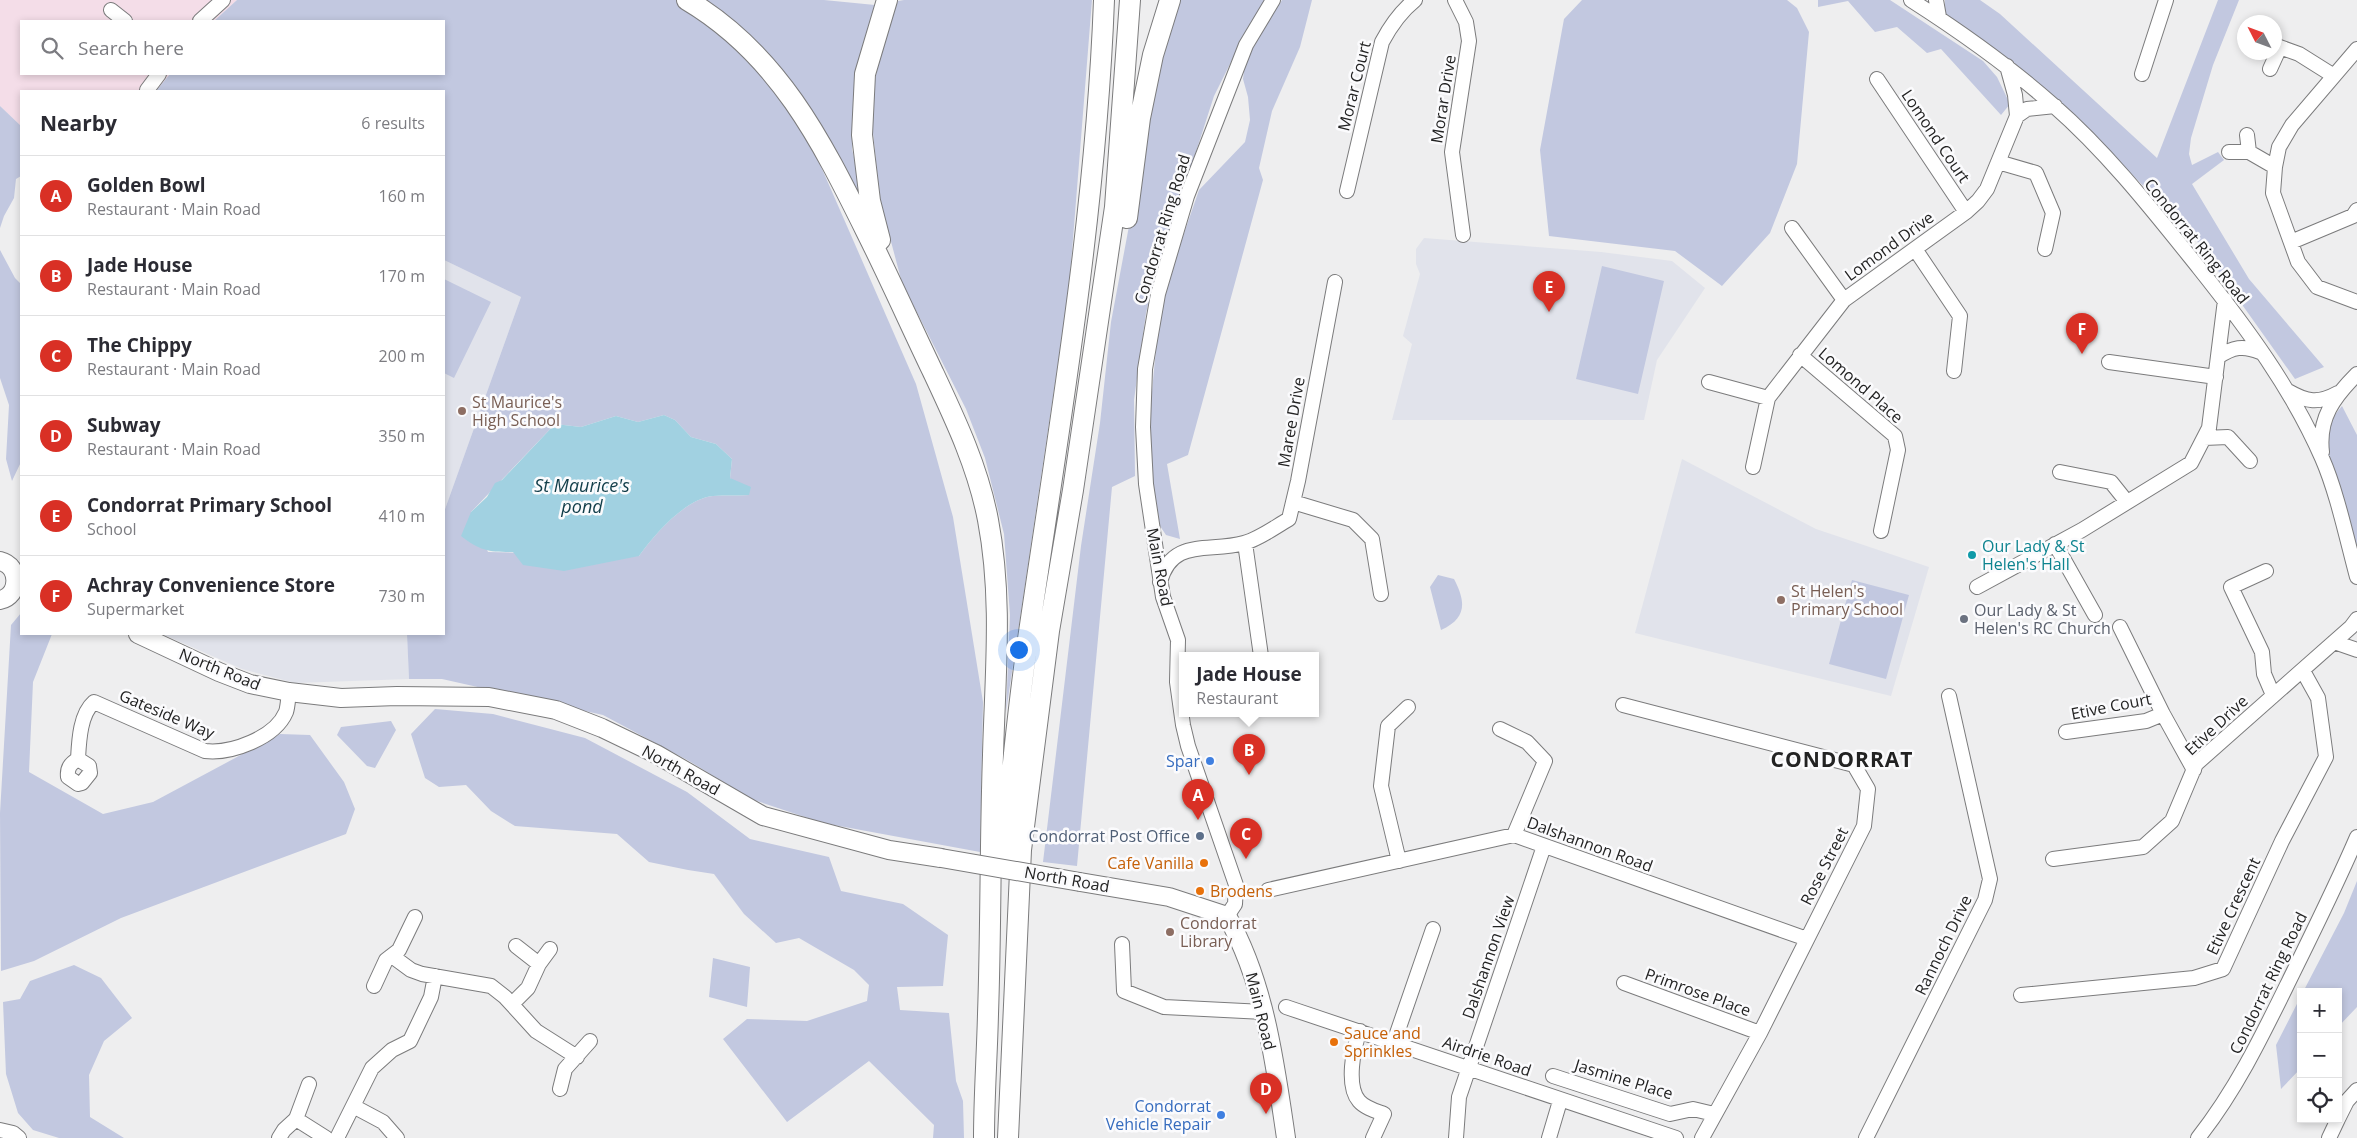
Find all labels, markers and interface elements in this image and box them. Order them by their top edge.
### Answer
north arrow [2237,15,2282,60]
search box [20,20,445,75]
icon: search [38,34,66,62]
text: Search here [78,35,184,61]
street label: Morar Court [1332,38,1376,133]
street label: Morar Drive [1425,53,1461,145]
street label: Lomond Court [1897,85,1975,187]
text: Nearby [40,109,117,137]
text: 6 results [361,112,425,134]
street label: Condorrat Ring Road [1129,151,1195,307]
text: Golden Bowl [87,172,206,198]
street label: Condorrat Ring Road [2140,174,2254,308]
text: A [50,185,62,207]
text: 160 m [379,185,425,207]
text: Restaurant · Main Road [87,198,261,220]
street label: Lomond Drive [1840,206,1938,286]
text: Jade House [87,252,192,278]
text: B [51,265,61,287]
text: 170 m [379,265,425,287]
pin: E [1533,271,1565,312]
text: Restaurant · Main Road [87,278,261,300]
pin: F [2066,313,2098,354]
text: The Chippy [87,332,192,358]
street label: Lomond Place [1814,342,1908,428]
text: C [51,345,61,367]
text: 200 m [379,345,425,367]
text: Restaurant · Main Road [87,358,261,380]
street label: Maree Drive [1272,375,1310,469]
place label: St Maurice's High School [472,391,562,431]
marker: St Maurice's High School [456,405,468,417]
text: Subway [87,412,161,438]
text: D [50,425,62,447]
text: 350 m [379,425,425,447]
text: Restaurant · Main Road [87,438,261,460]
water label: St Maurice's pond [534,473,630,518]
text: Condorrat Primary School [87,492,332,518]
text: E [52,505,60,527]
text: 410 m [379,505,425,527]
text: School [87,518,137,540]
street label: Main Road [1142,526,1178,608]
place label: Our Lady & St Helen's Hall [1982,535,2085,575]
marker: Our Lady & St Helen's Hall [1966,549,1978,561]
text: Achray Convenience Store [87,572,335,598]
place label: St Helen's Primary School [1791,580,1903,620]
text: F [52,585,60,607]
text: 730 m [379,585,425,607]
marker: St Helen's Primary School [1775,594,1787,606]
text: Supermarket [87,598,184,620]
place label: Our Lady & St Helen's RC Church [1974,599,2111,639]
marker: Our Lady & St Helen's RC Church [1958,613,1970,625]
your location [1006,637,1032,663]
street label: North Road [176,643,264,695]
popup [1179,652,1319,717]
text: Jade House [1196,661,1302,687]
street label: Gateside Way [116,684,219,744]
text: Restaurant [1196,687,1278,709]
street label: Etive Court [2069,687,2153,725]
street label: Etive Drive [2180,690,2252,760]
pin: B [1233,734,1265,775]
street label: North Road [638,740,724,800]
district label: CONDORRAT [1771,745,1913,773]
place label: Spar [1166,750,1200,772]
marker: Spar [1204,755,1216,767]
pin: A [1182,779,1214,820]
street label: Dalshannon Road [1524,811,1656,877]
pin: C [1230,818,1262,859]
street label: Rose Street [1795,823,1853,909]
place label: Condorrat Post Office [1029,825,1190,847]
marker: Condorrat Post Office [1194,830,1206,842]
place label: Cafe Vanilla [1107,852,1194,874]
street label: Etive Crescent [2201,853,2265,958]
marker: Cafe Vanilla [1198,857,1210,869]
street label: North Road [1023,861,1111,897]
place label: Brodens [1210,880,1273,902]
marker: Brodens [1194,885,1206,897]
street label: Rannoch Drive [1909,891,1977,999]
street label: Dalshannon View [1457,892,1520,1022]
street label: Condorrat Ring Road [2224,908,2312,1058]
place label: Condorrat Library [1180,912,1257,952]
marker: Condorrat Library [1164,926,1176,938]
street label: Primrose Place [1642,963,1754,1021]
street label: Main Road [1241,970,1281,1052]
map controls [2297,988,2342,1123]
button: + [2297,988,2342,1033]
place label: Sauce and Sprinkles [1344,1022,1421,1062]
street label: Airdrie Road [1440,1031,1534,1081]
button: − [2297,1033,2342,1078]
marker: Sauce and Sprinkles [1328,1036,1340,1048]
street label: Jasmine Place [1570,1053,1676,1104]
pin: D [1250,1073,1282,1114]
button: locate [2297,1078,2342,1123]
place label: Condorrat Vehicle Repair [1106,1095,1211,1135]
marker: Condorrat Vehicle Repair [1215,1109,1227,1121]

